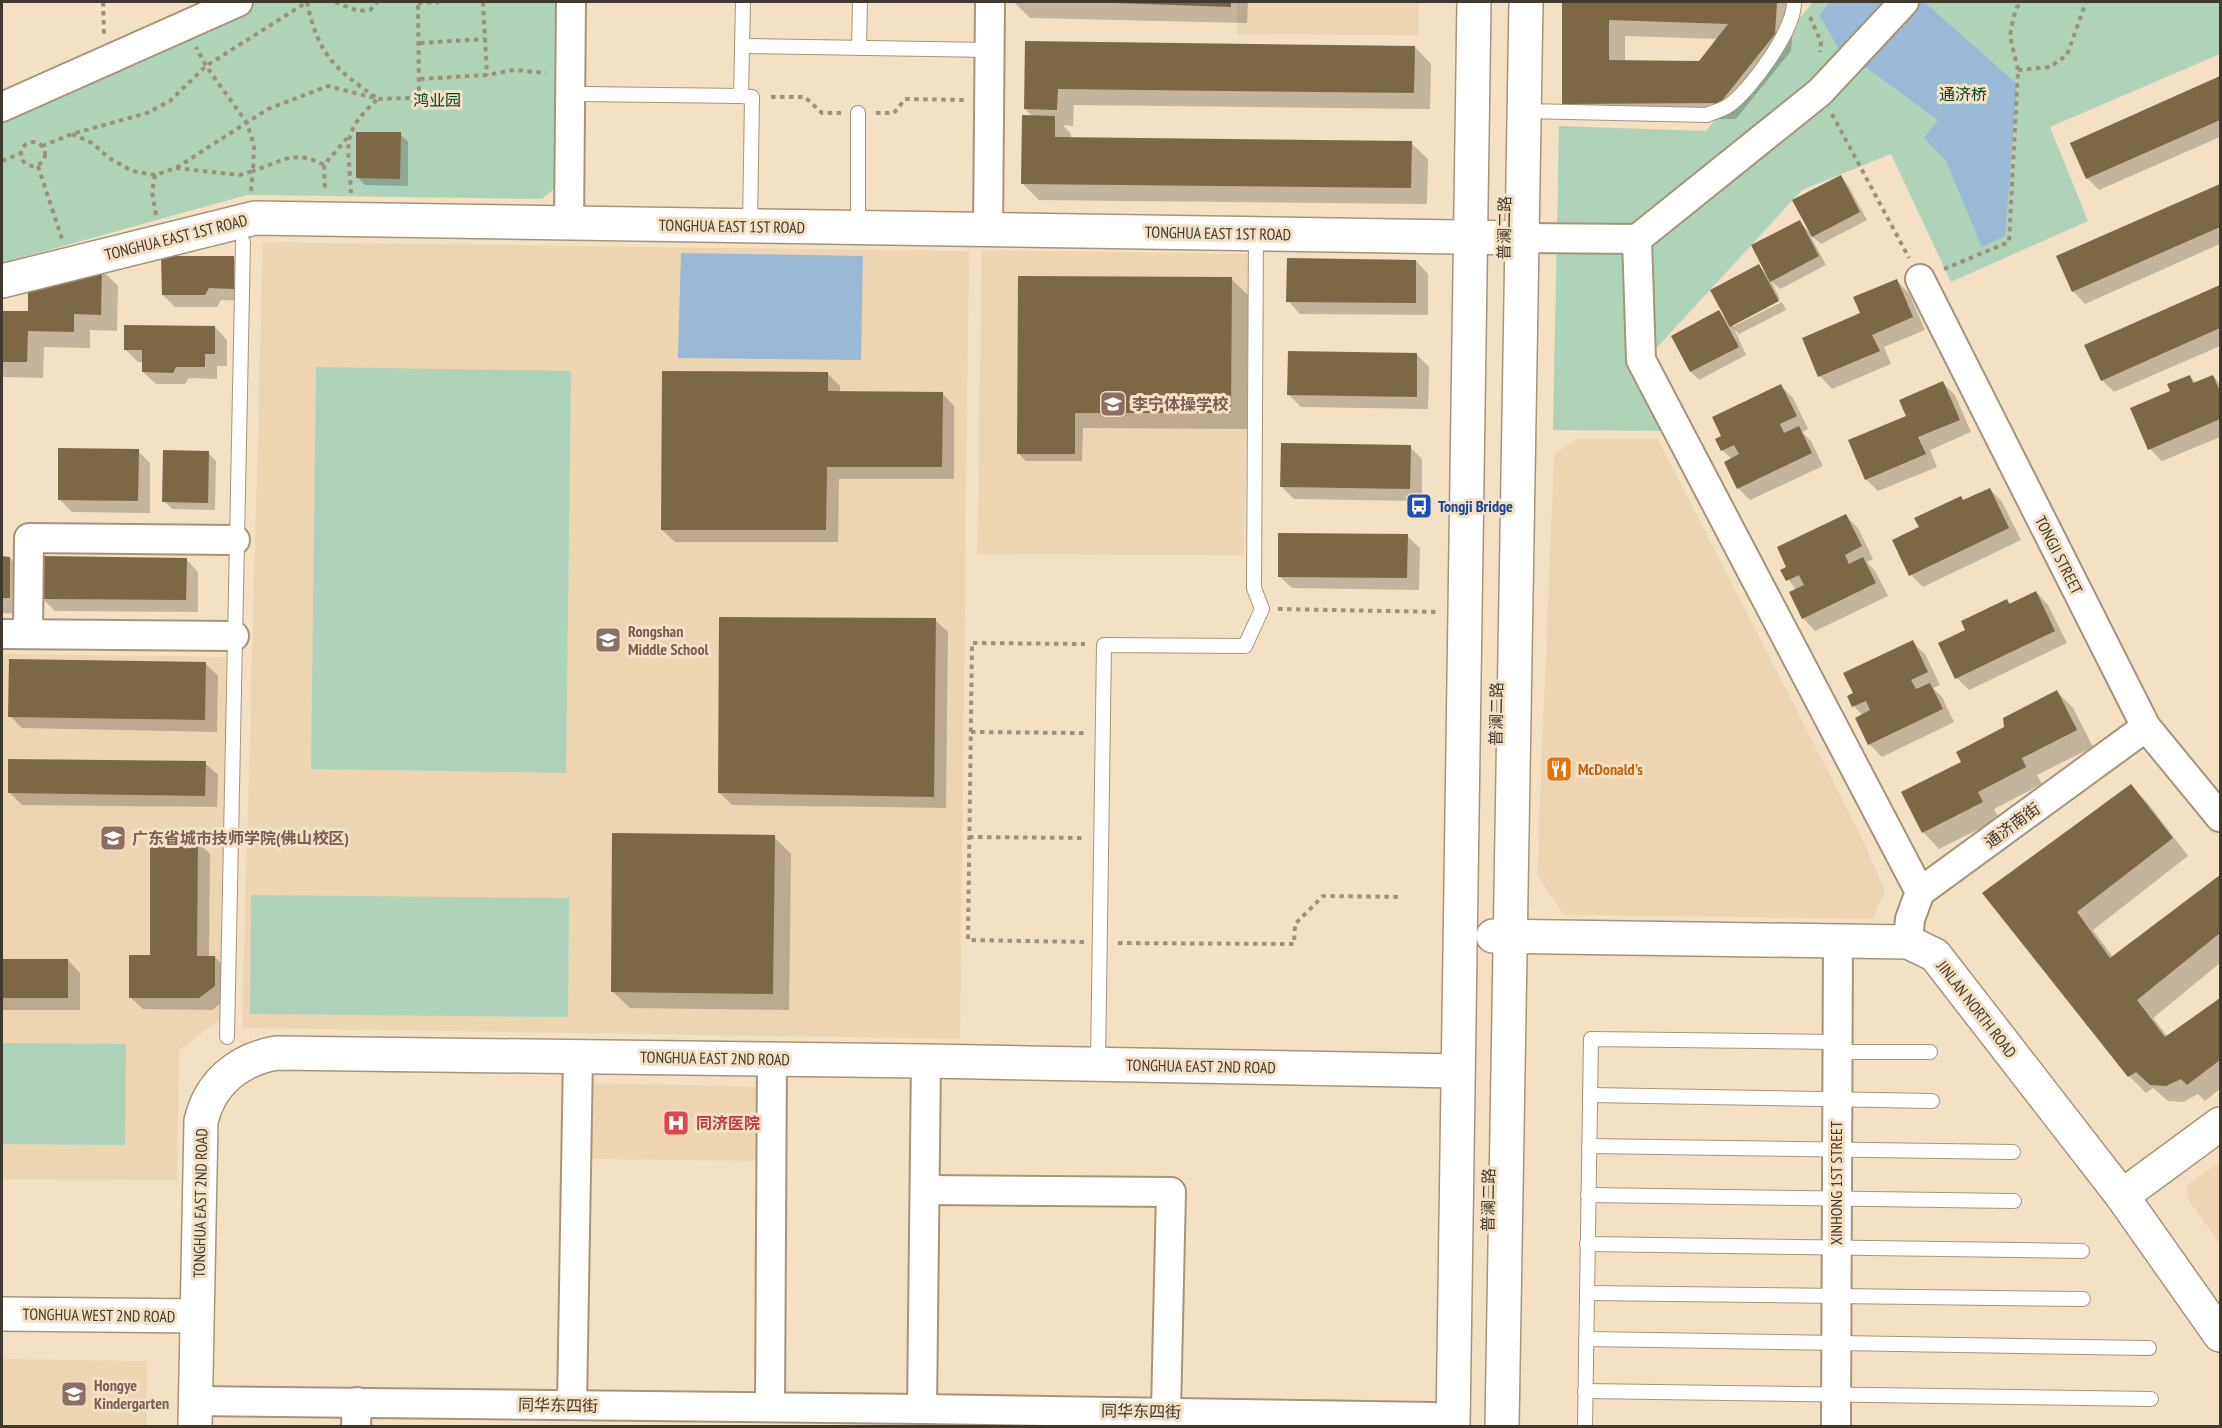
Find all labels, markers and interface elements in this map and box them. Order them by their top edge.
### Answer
park label: 通济桥 [1939,84,1987,104]
park label: 鸿业园 [413,90,461,110]
street label: 普澜二路 [1493,196,1515,260]
street label: TONGHUA EAST 1ST ROAD [103,210,249,264]
street label: TONGHUA EAST 1ST ROAD [659,215,805,237]
street label: TONGHUA EAST 1ST ROAD [1145,222,1291,244]
school or university icon: 李宁体操学校 [1098,389,1128,419]
place label: 李宁体操学校 [1132,394,1229,414]
bus stop icon: Tongji Bridge [1404,491,1434,521]
place label: Tongji Bridge [1438,496,1513,516]
street label: TONGJI STREET [2031,512,2087,598]
place label: Rongshan Middle School [628,621,709,659]
school or university icon: Rongshan Middle School [593,625,623,655]
street label: 普澜二路 [1485,682,1507,746]
restaurant icon: McDonald's [1544,754,1574,784]
place label: McDonald's [1578,759,1643,779]
street label: 通济南街 [1980,798,2044,852]
school or university icon: 广东省城市技师学院(佛山校区) [98,823,128,853]
place label: 广东省城市技师学院(佛山校区) [132,828,349,848]
street label: JINLAN NORTH ROAD [1932,956,2021,1061]
street label: TONGHUA EAST 2ND ROAD [640,1047,790,1069]
street label: TONGHUA EAST 2ND ROAD [1126,1055,1276,1077]
hospital icon: 同济医院 [661,1108,691,1138]
place label: 同济医院 [696,1113,760,1133]
street label: XINHONG 1ST STREET [1826,1121,1846,1245]
street label: TONGHUA EAST 2ND ROAD [189,1128,211,1278]
street label: 普澜二路 [1477,1168,1499,1232]
street label: TONGHUA WEST 2ND ROAD [23,1304,175,1326]
place label: Hongye Kindergarten [94,1375,169,1413]
school or university icon: Hongye Kindergarten [59,1379,89,1409]
street label: 同华东四街 [518,1394,598,1416]
street label: 同华东四街 [1101,1400,1181,1422]

